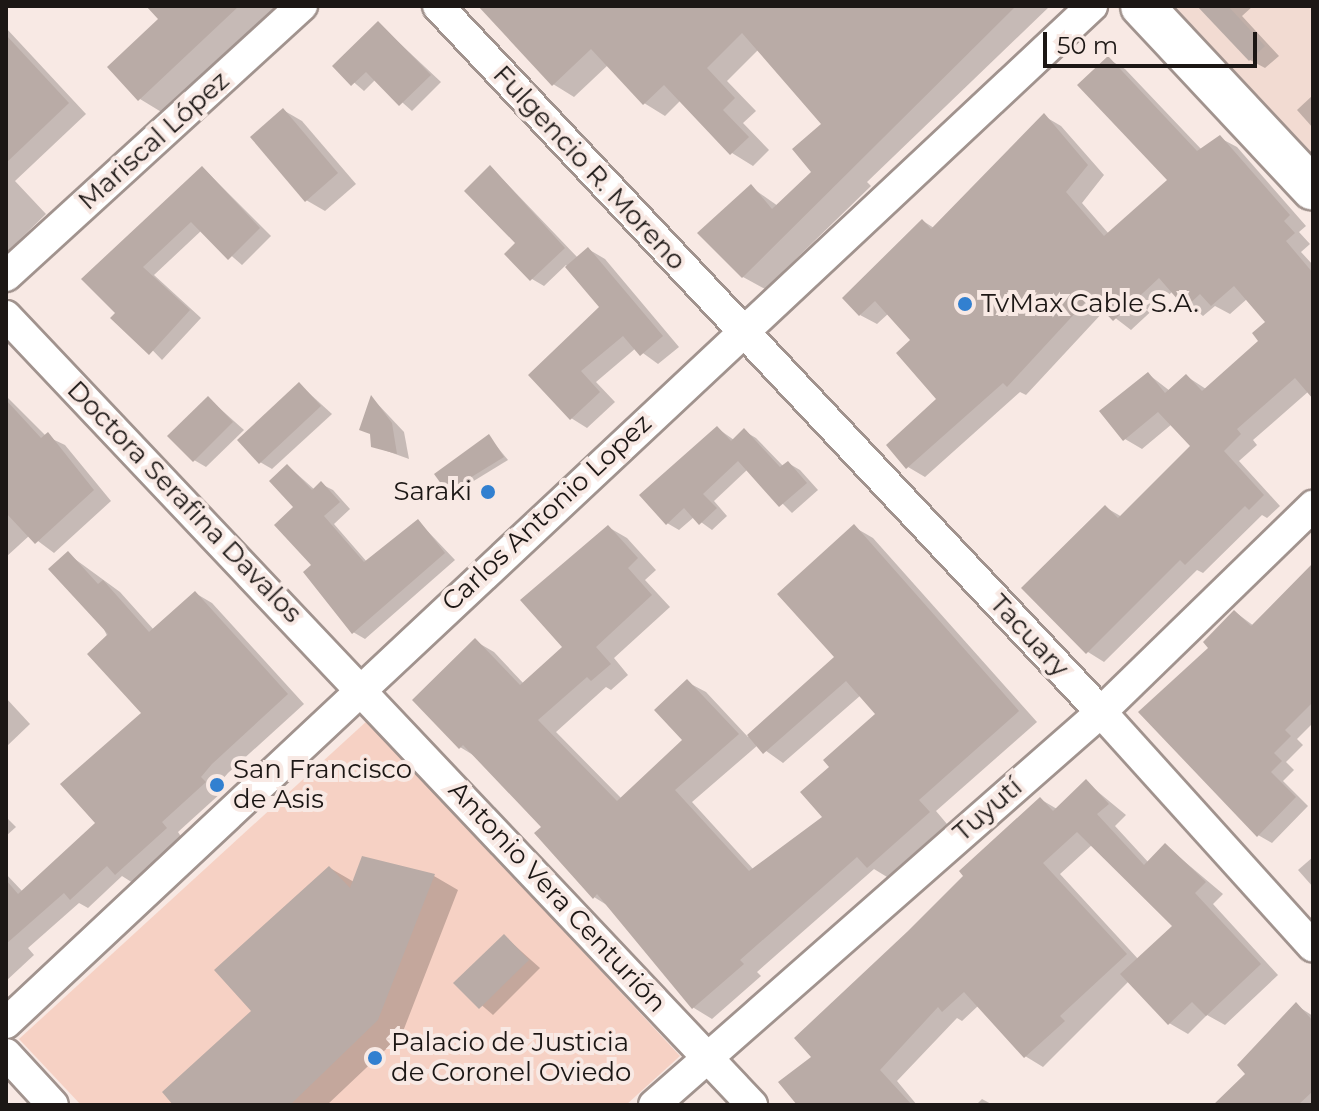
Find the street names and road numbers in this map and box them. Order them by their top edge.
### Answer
street label: Fulgencio R. Moreno [486,59,692,277]
street label: Mariscal López [72,65,236,217]
street label: Doctora Serafina Davalos [60,375,308,629]
street label: Carlos Antonio Lopez [436,408,658,618]
street label: Tacuary [983,588,1075,684]
street label: Tuyutí [947,772,1029,848]
street label: Antonio Vera Centurión [442,775,672,1019]

